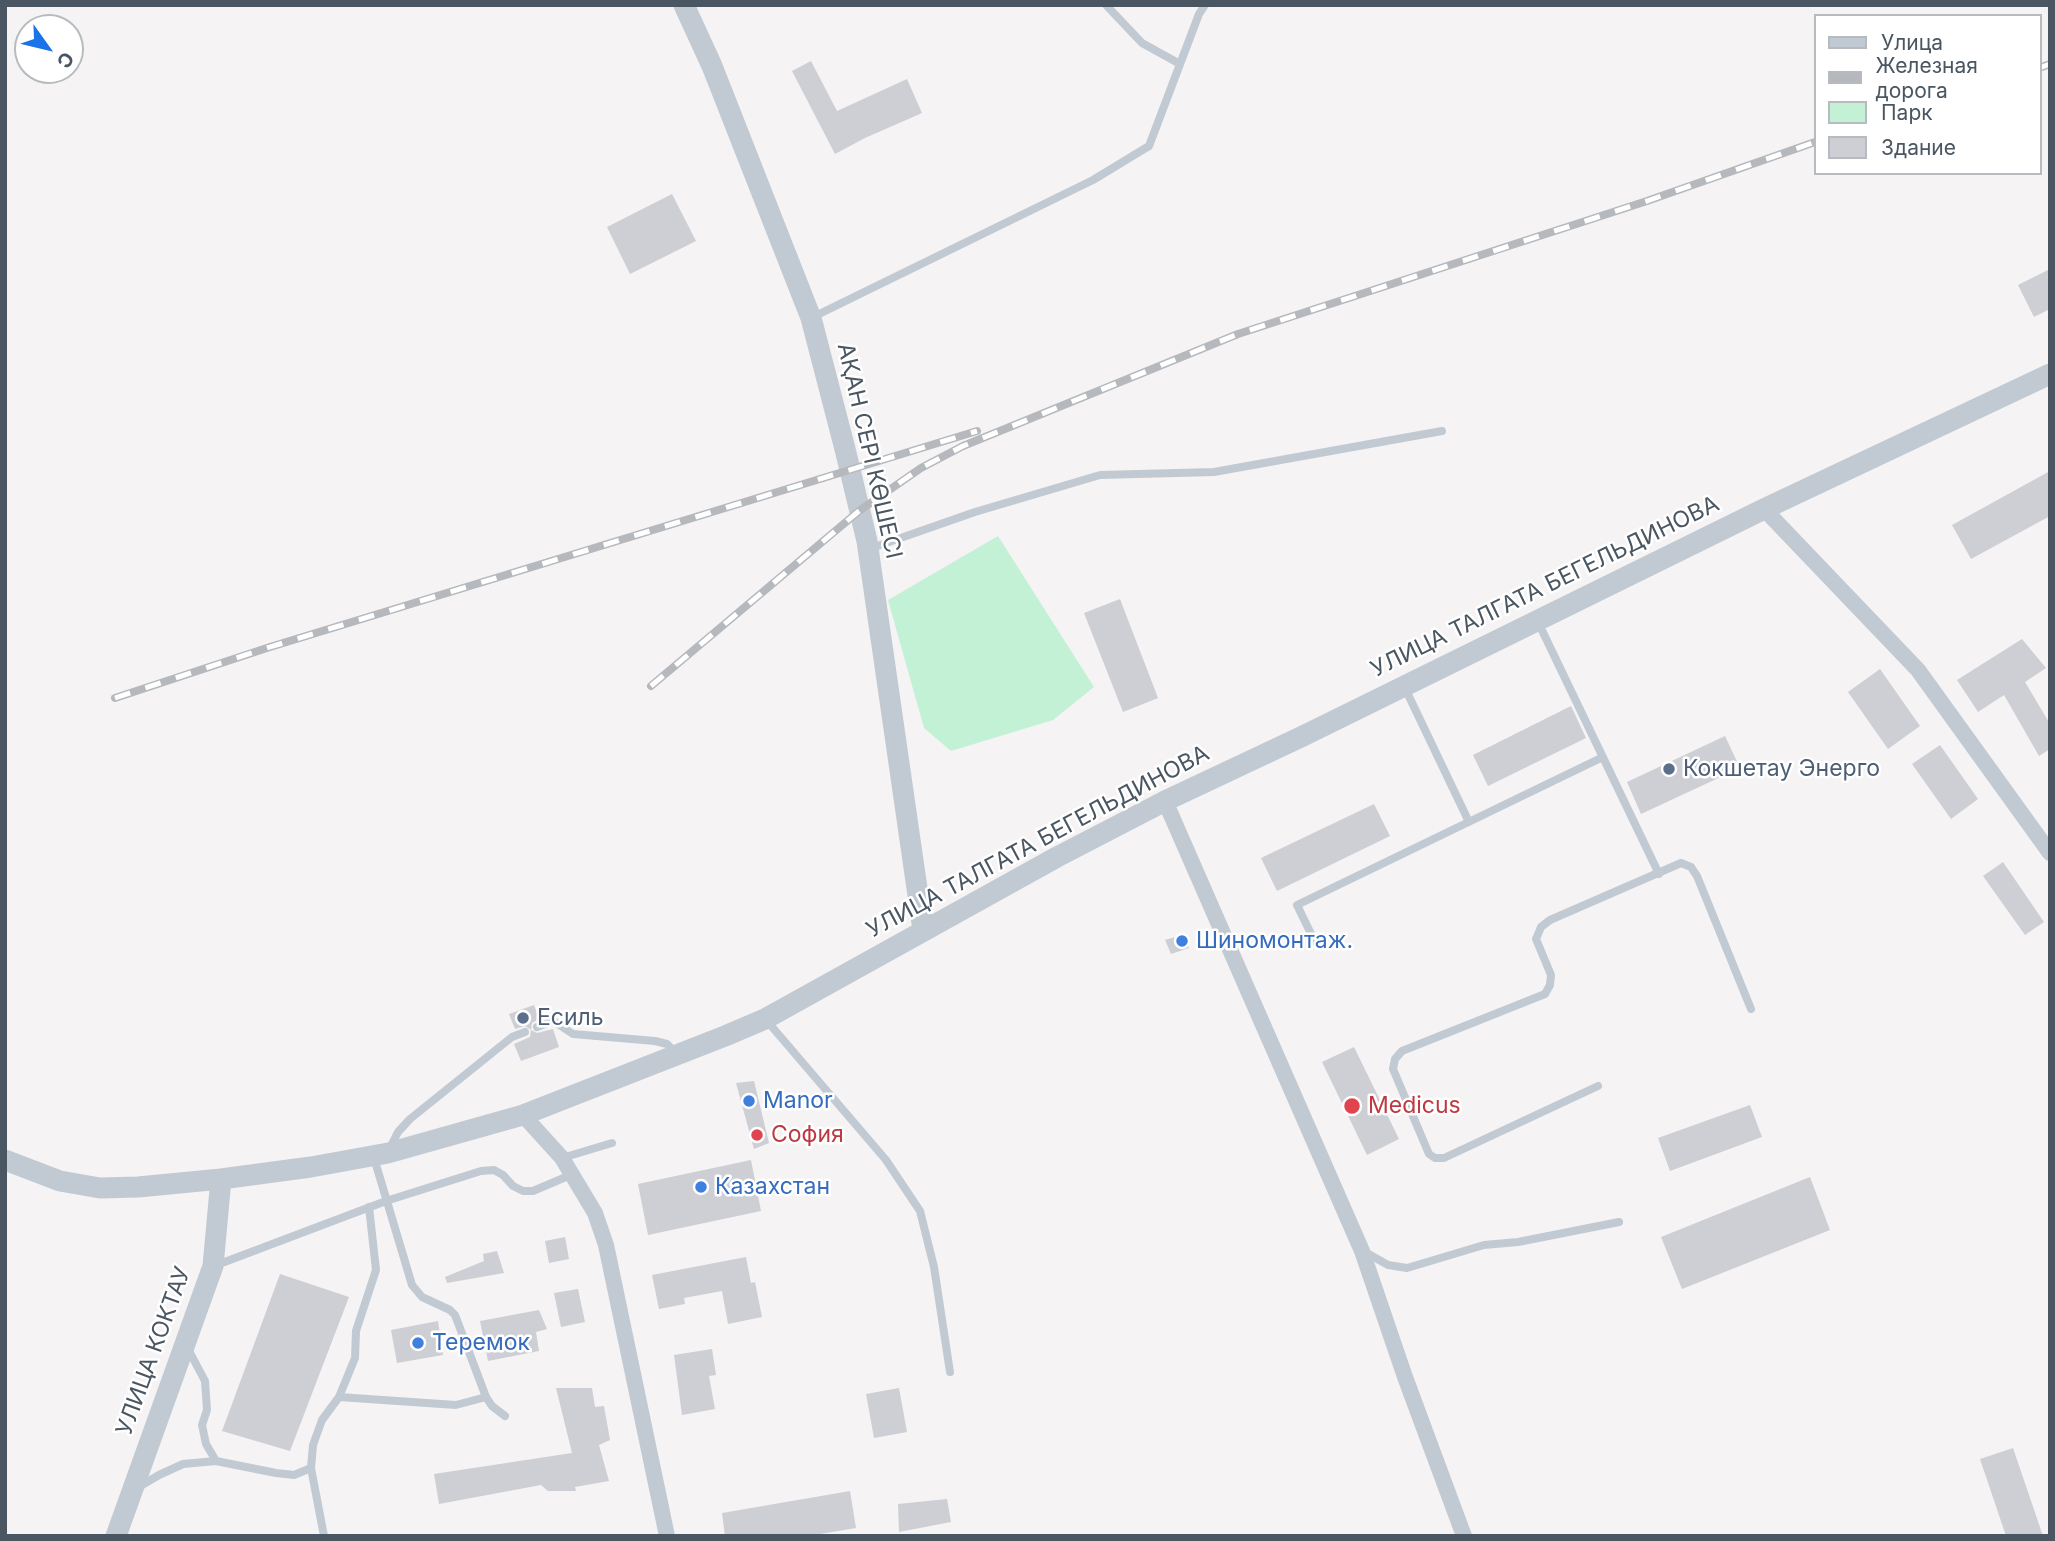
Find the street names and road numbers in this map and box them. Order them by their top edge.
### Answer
street label: АҚАН СЕРІ КӨШЕСІ [831,340,907,562]
street label: УЛИЦА ТАЛГАТА БЕГЕЛЬДИНОВА [1366,490,1724,684]
street label: УЛИЦА ТАЛГАТА БЕГЕЛЬДИНОВА [862,740,1214,944]
street label: УЛИЦА КОКТАУ [111,1263,197,1439]

